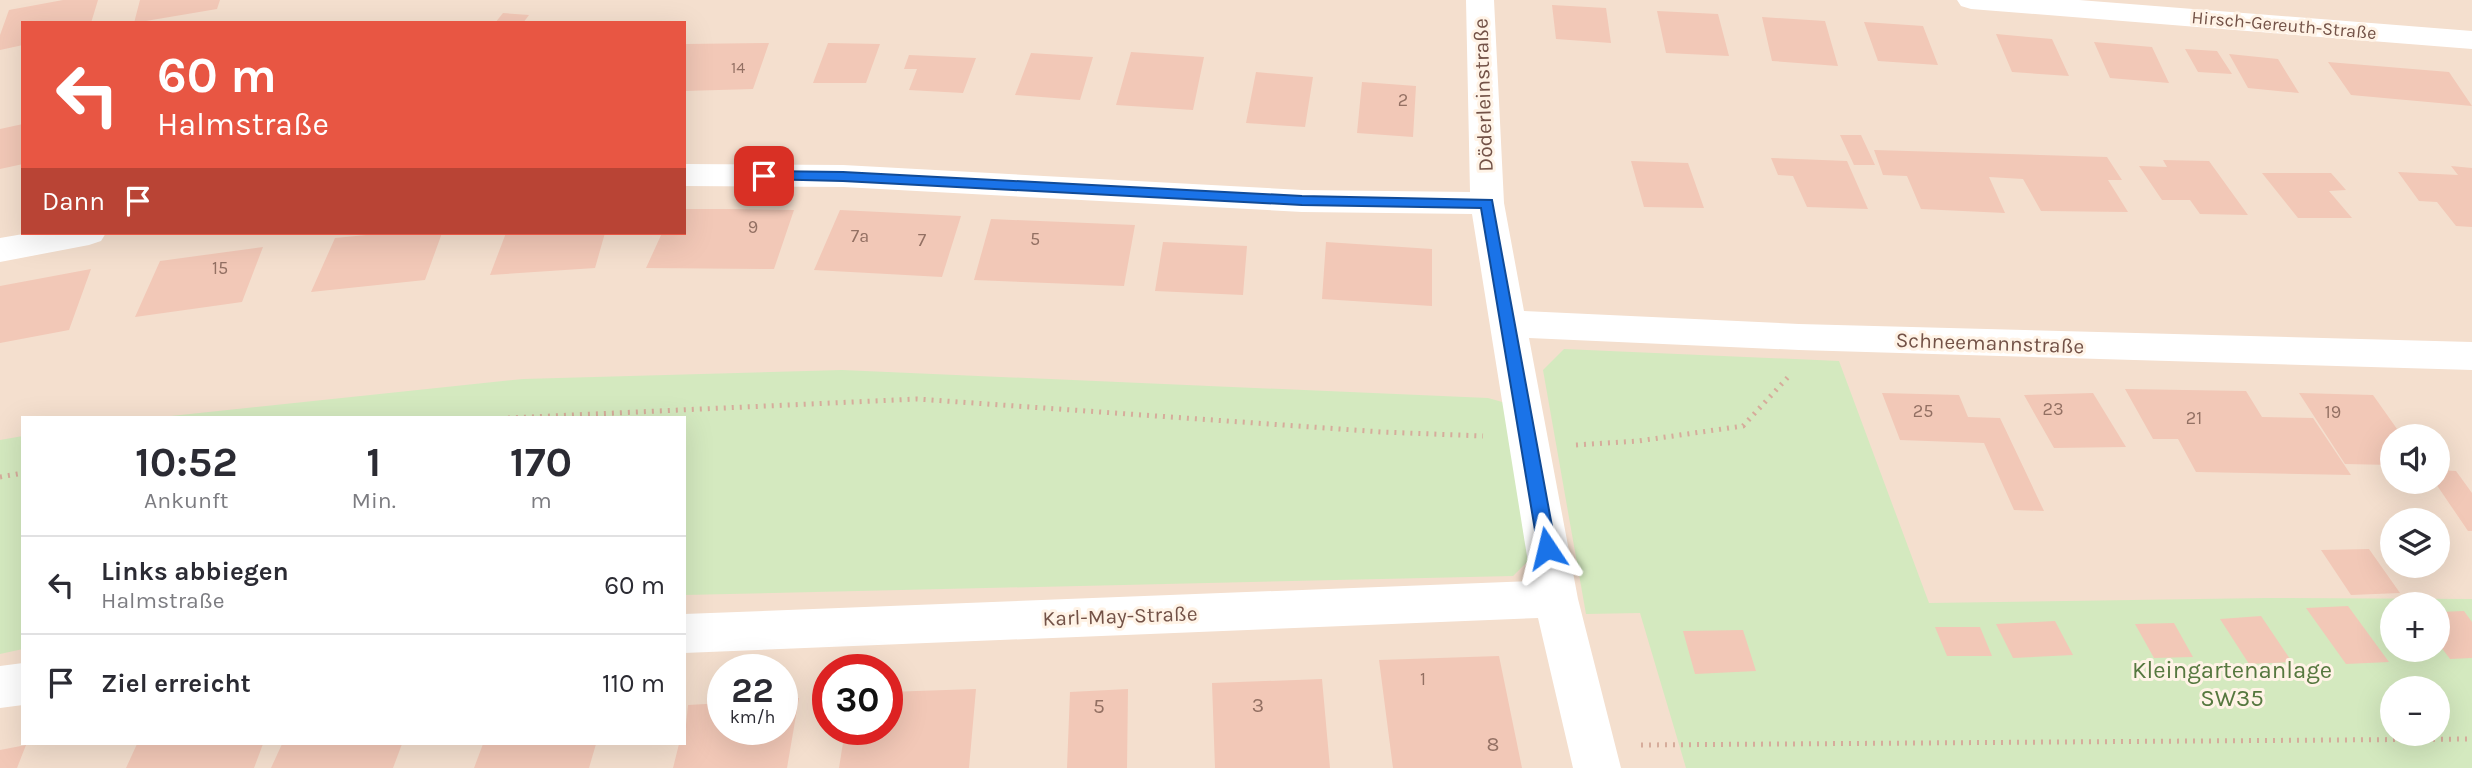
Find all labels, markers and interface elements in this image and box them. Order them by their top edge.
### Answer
street label: Hirsch-Gereuth-Straße [2191,6,2377,44]
street label: Döderleinstraße [1468,18,1498,172]
text: 60 m [157,47,277,104]
icon: left [42,49,133,140]
house number: 14 [731,58,745,77]
house number: 2 [1398,89,1408,111]
text: Halmstraße [157,106,329,143]
pin [734,146,794,206]
icon: arrive [745,157,783,195]
icon: arrive [119,182,157,220]
text: Dann [42,186,105,217]
house number: 9 [748,216,758,238]
house number: 7a [851,225,869,247]
house number: 5 [1030,228,1040,250]
house number: 7 [918,229,927,251]
house number: 15 [212,257,228,279]
street label: Schneemannstraße [1895,328,2085,358]
house number: 23 [2042,398,2064,420]
house number: 25 [1913,400,1933,422]
house number: 19 [2325,401,2341,423]
house number: 21 [2186,407,2202,429]
map controls [2380,424,2450,746]
button: sound [2380,424,2450,494]
text: 10:52 [135,437,238,487]
text: 1 [366,437,381,487]
text: 170 [510,437,572,487]
text: Ankunft [144,487,228,514]
text: Min. [351,487,396,514]
text: m [530,487,552,514]
button: layers [2380,508,2450,578]
position arrow [1510,511,1584,585]
text: Links abbiegen [101,556,289,587]
icon: left [42,566,80,604]
text: 60 m [604,570,665,601]
text: Halmstraße [101,587,225,614]
button: + [2380,592,2450,662]
street label: Karl-May-Straße [1042,601,1198,631]
speed limit sign: 30 [812,654,903,745]
park label: Kleingartenanlage SW35 [2132,656,2332,712]
icon: arrive [42,664,80,702]
text: Ziel erreicht [101,668,251,699]
text: 110 m [602,668,665,699]
house number: 1 [1420,668,1426,690]
text: 22 [731,670,774,711]
button: − [2380,676,2450,746]
house number: 3 [1252,693,1264,717]
house number: 5 [1093,694,1105,718]
text: km/h [730,706,775,728]
house number: 8 [1487,732,1499,756]

